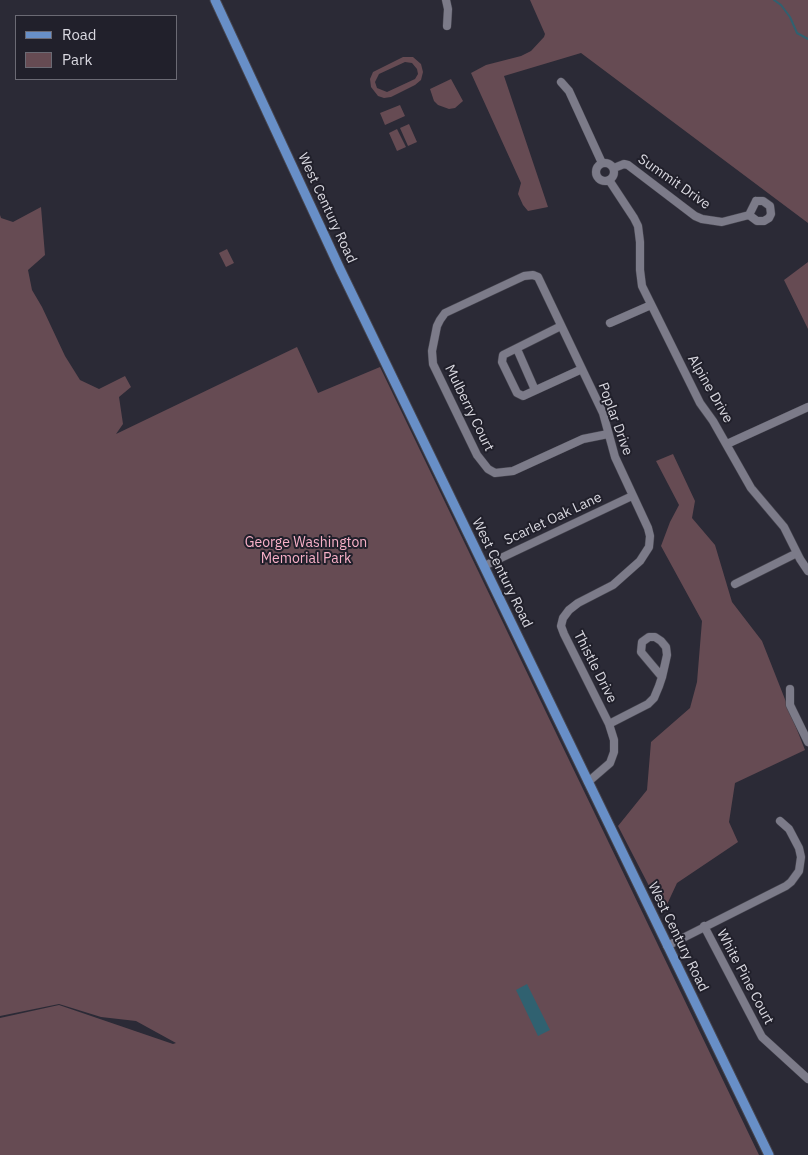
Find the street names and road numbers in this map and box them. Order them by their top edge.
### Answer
street label: West Century Road [294,150,360,266]
street label: Summit Drive [634,151,714,213]
street label: Alpine Drive [684,352,736,426]
street label: Mulberry Court [441,362,497,454]
street label: Poplar Drive [594,380,636,458]
street label: Scarlet Oak Lane [502,489,604,549]
street label: West Century Road [468,515,536,631]
street label: Thistle Drive [570,628,620,706]
street label: West Century Road [644,879,712,995]
street label: White Pine Court [713,927,777,1027]

